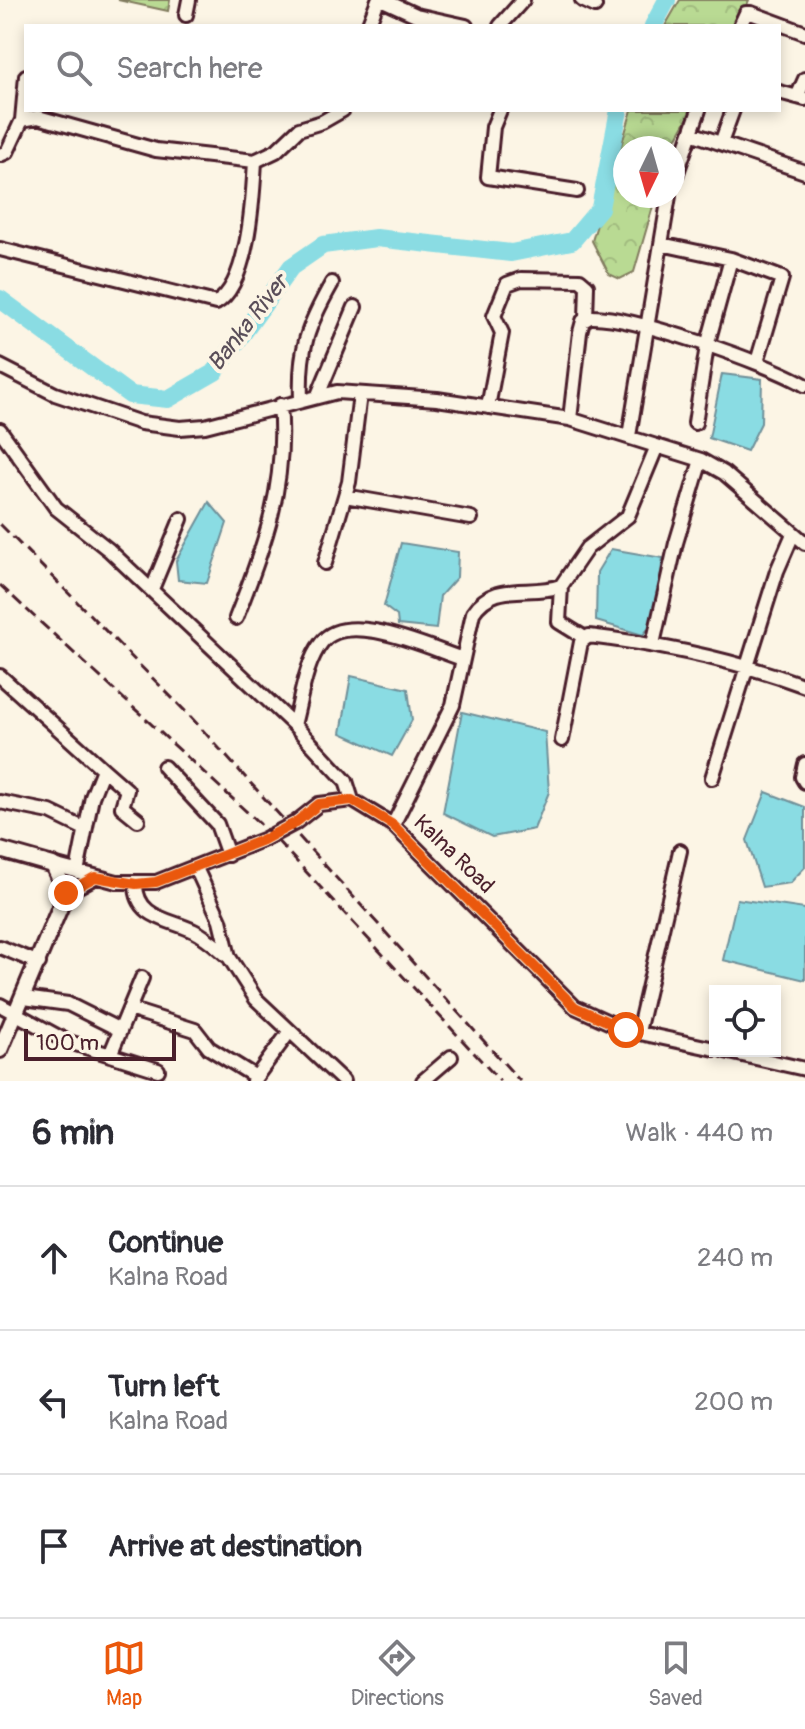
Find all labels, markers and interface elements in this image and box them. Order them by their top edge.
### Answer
search box [24,24,781,112]
icon: search [52,46,96,90]
text: Search here [116,50,263,87]
north arrow [613,136,685,208]
water label: Banka River [201,266,297,377]
street label: Kalna Road [408,809,500,899]
route end [48,875,84,911]
map controls [709,985,781,1057]
button: locate [709,985,781,1057]
route start [608,1012,644,1048]
scale bar [24,1025,176,1061]
text: 100 m [36,1029,99,1057]
text: 6 min [32,1112,114,1155]
text: Walk · 440 m [625,1117,773,1149]
text: Continue [108,1224,223,1261]
icon: ahead [32,1236,76,1280]
text: 240 m [697,1242,773,1274]
text: Kalna Road [108,1261,228,1293]
text: Turn left [108,1368,219,1405]
icon: left [32,1380,76,1424]
text: 200 m [694,1386,773,1418]
text: Kalna Road [108,1405,228,1437]
icon: arrive [32,1524,76,1568]
text: Arrive at destination [108,1528,362,1565]
tab: Map [102,1636,146,1712]
tab: Directions [351,1636,444,1712]
tab: Saved [648,1636,703,1712]

